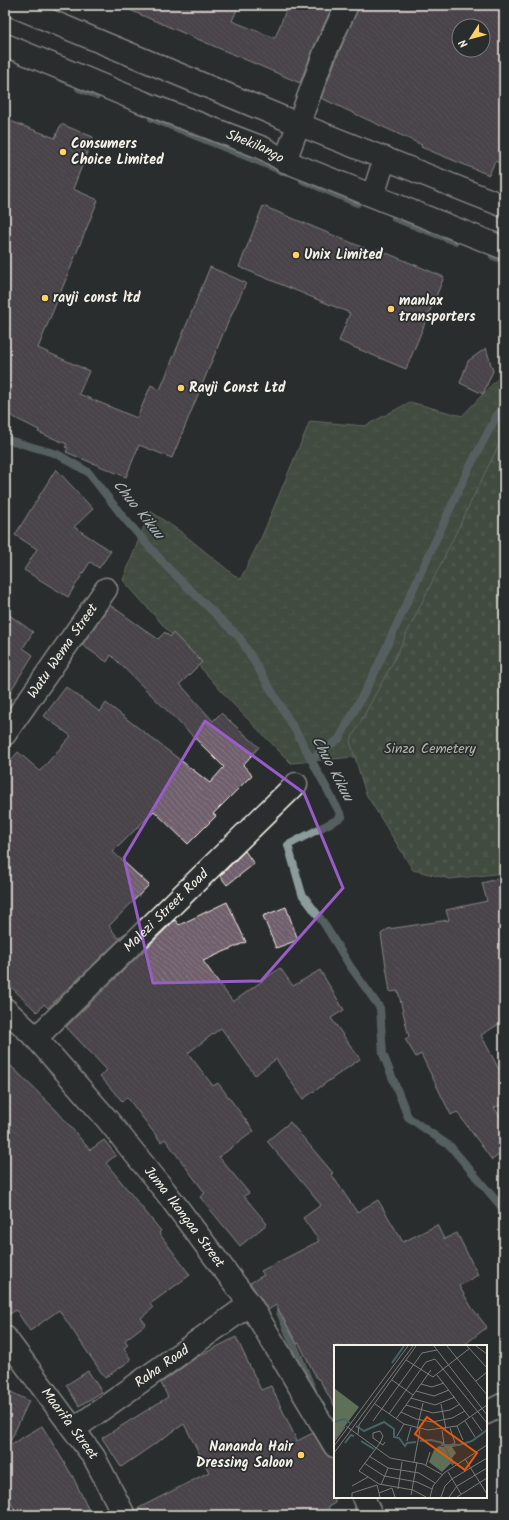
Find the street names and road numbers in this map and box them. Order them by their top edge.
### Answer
street label: Shekilango [223,124,288,169]
street label: Watu Wema Street [22,599,104,703]
street label: Malezi Street Road [119,863,215,958]
street label: Juma Ikangaa Street [138,1162,230,1273]
street label: Raha Road [130,1339,195,1394]
street label: Maarifa Street [35,1383,104,1465]

